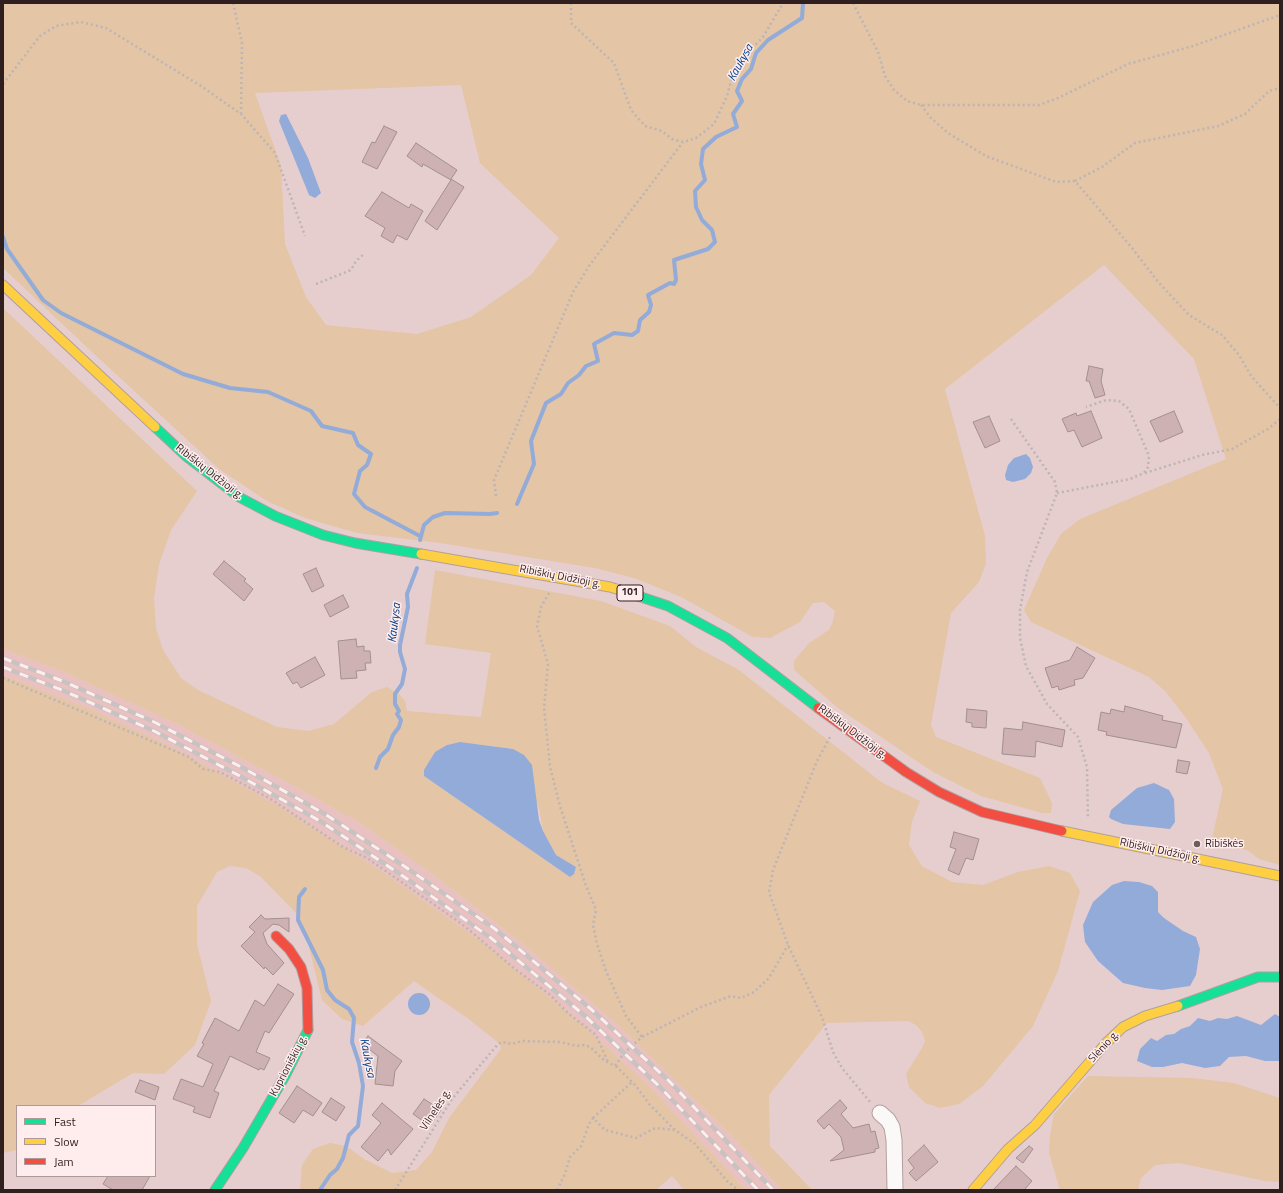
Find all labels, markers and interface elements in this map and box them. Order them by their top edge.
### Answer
water label: Kaukysa [725,42,757,84]
street label: Ribiškių Didžioji g. [173,441,245,503]
street label: Ribiškių Didžioji g. [518,563,602,591]
road number: 101 [617,585,643,601]
water label: Kaukysa [385,602,405,644]
street label: Ribiškių Didžioji g. [815,702,889,762]
street label: Ribiškių Didžioji g. [1118,836,1202,866]
place label: Ribiškės [1205,837,1243,851]
marker: Ribiškės [1192,839,1202,849]
street label: Slėnio g. [1086,1028,1122,1066]
street label: Kuprioniškių g. [267,1033,311,1099]
water label: Kaukysa [356,1037,378,1079]
street label: Vilnelės g. [418,1087,454,1133]
legend [16,1105,156,1177]
text: Fast [54,1112,76,1131]
text: Slow [54,1132,79,1151]
text: Jam [54,1152,74,1171]

